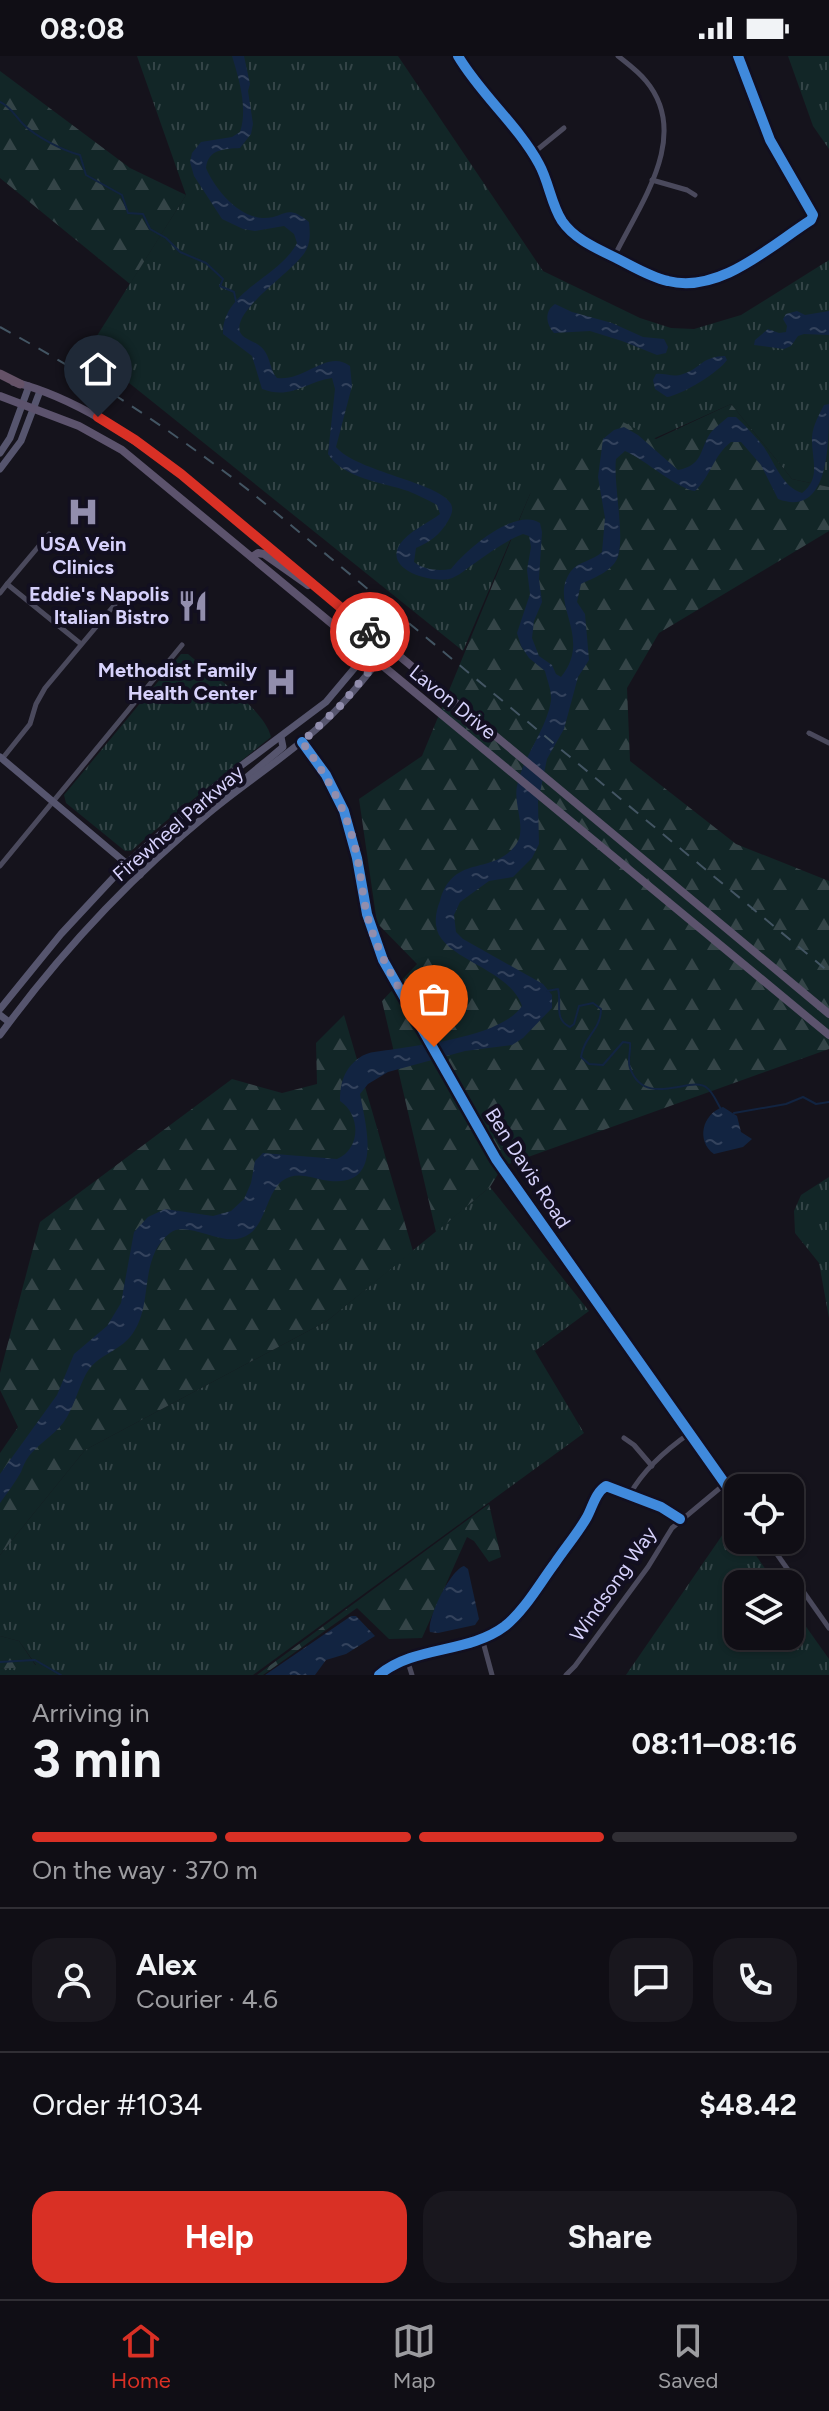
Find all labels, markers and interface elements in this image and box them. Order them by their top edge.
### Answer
text: 08:08 [40,10,125,47]
pin [64,335,132,417]
icon: home [76,347,120,391]
hospital icon: USA Vein Clinics [66,495,100,529]
place label: USA Vein Clinics [40,532,126,579]
place label: Eddie's Napolis Italian Bistro [29,582,169,629]
restaurant icon: Eddie's Napolis Italian Bistro [176,589,210,623]
courier [330,592,410,672]
icon: bike [348,610,392,654]
place label: Methodist Family Health Center [98,658,257,705]
street label: Lavon Drive [405,660,501,744]
hospital icon: Methodist Family Health Center [264,665,298,699]
street label: Firewheel Parkway [108,760,248,886]
pin [400,965,468,1047]
icon: bag [412,977,456,1021]
street label: Ben Davis Road [480,1103,576,1233]
map controls [724,1474,804,1650]
button: locate [724,1474,804,1554]
street label: Windsong Way [565,1522,662,1646]
button: layers [724,1570,804,1650]
text: Arriving in [32,1697,150,1729]
text: 08:11–08:16 [631,1725,797,1762]
text: 3 min [32,1728,162,1790]
text: On the way · 370 m [32,1854,258,1886]
button: person [32,1938,116,2022]
button: chat [609,1938,693,2022]
button: phone [713,1938,797,2022]
text: Alex [136,1946,197,1983]
text: Courier · 4.6 [136,1983,278,2015]
text: Order #1034 [32,2086,202,2123]
text: $48.42 [699,2086,797,2123]
button: Help [32,2191,407,2283]
button: Share [423,2191,797,2283]
tab: Home [111,2319,171,2394]
tab: Map [392,2319,436,2394]
tab: Saved [658,2319,718,2394]

